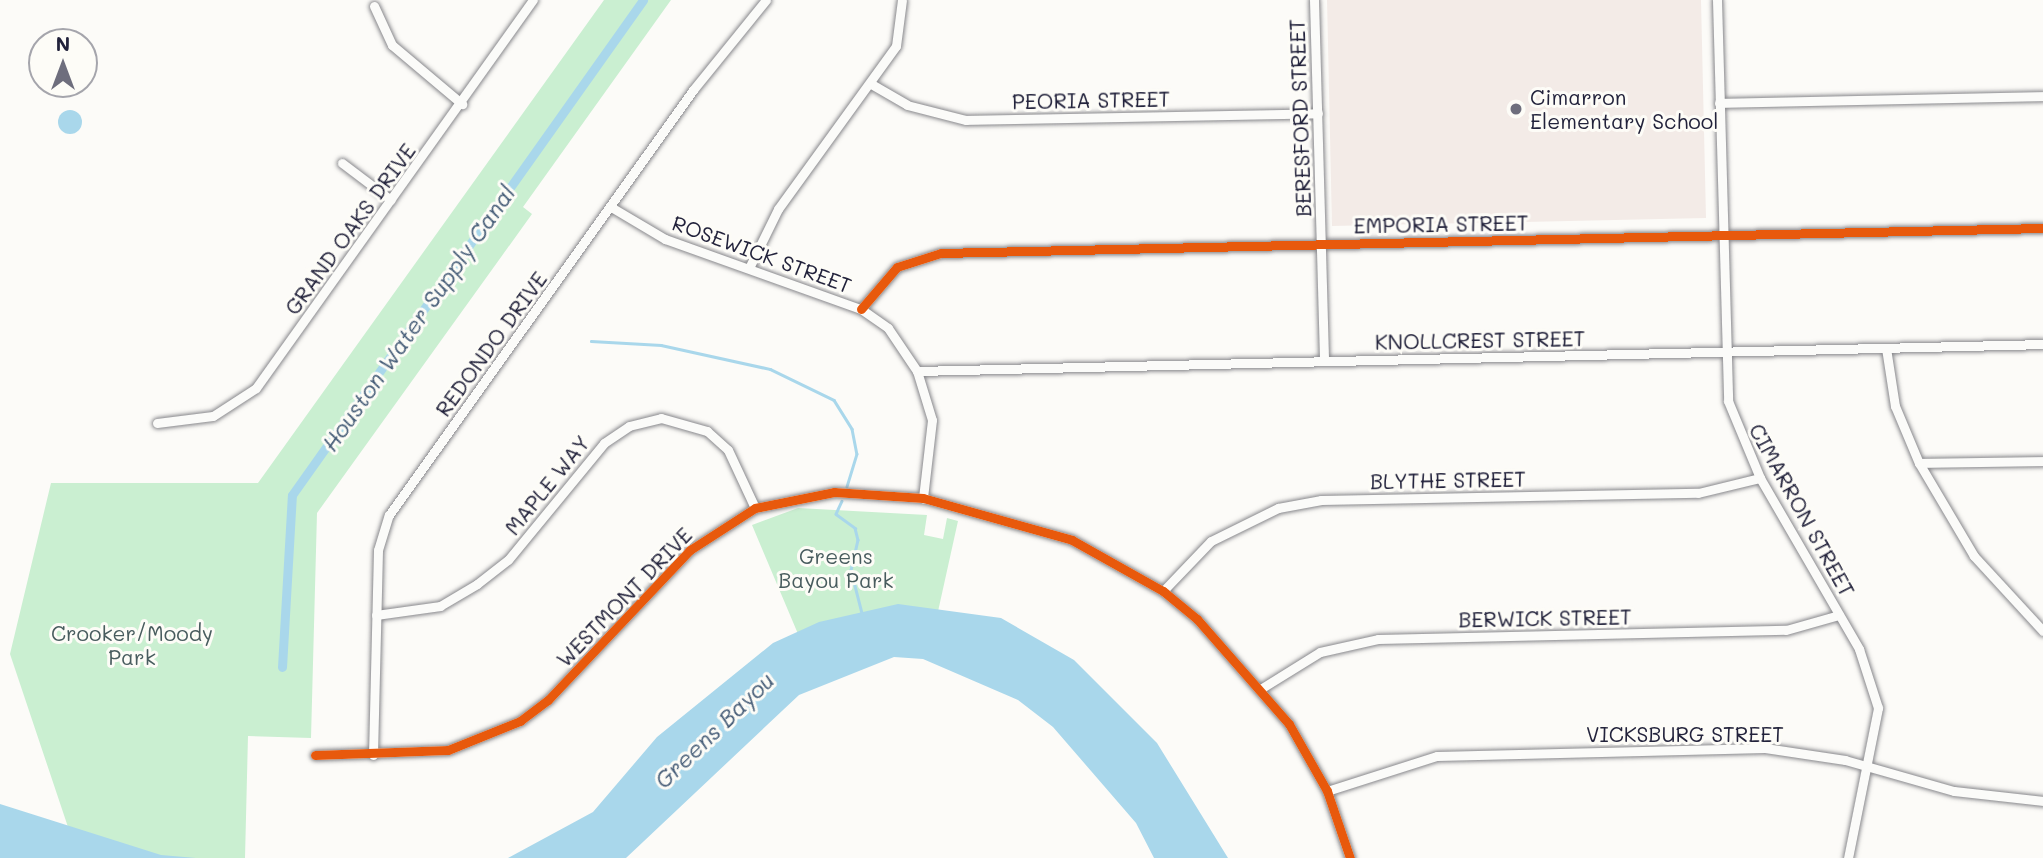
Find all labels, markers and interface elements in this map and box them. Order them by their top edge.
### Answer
street label: BERESFORD STREET [1284,19,1316,217]
north arrow [28,28,98,98]
text: N [56,31,70,56]
place label: Cimarron Elementary School [1530,84,1718,134]
street label: PEORIA STREET [1012,86,1170,114]
marker: Cimarron Elementary School [1508,101,1524,117]
street label: GRAND OAKS DRIVE [279,139,421,319]
water label: Houston Water Supply Canal [315,180,521,456]
street label: ROSEWICK STREET [669,210,855,298]
street label: EMPORIA STREET [1353,210,1529,238]
street label: REDONDO DRIVE [430,267,552,421]
street label: KNOLLCREST STREET [1375,326,1585,354]
street label: CIMARRON STREET [1744,419,1860,601]
street label: MAPLE WAY [499,430,595,540]
street label: BLYTHE STREET [1370,466,1526,494]
street label: WESTMONT DRIVE [551,522,697,672]
park label: Greens Bayou Park [778,543,894,593]
street label: BERWICK STREET [1458,604,1632,632]
park label: Crooker/Moody Park [51,620,213,670]
water label: Greens Bayou [649,666,779,794]
street label: VICKSBURG STREET [1586,721,1784,747]

